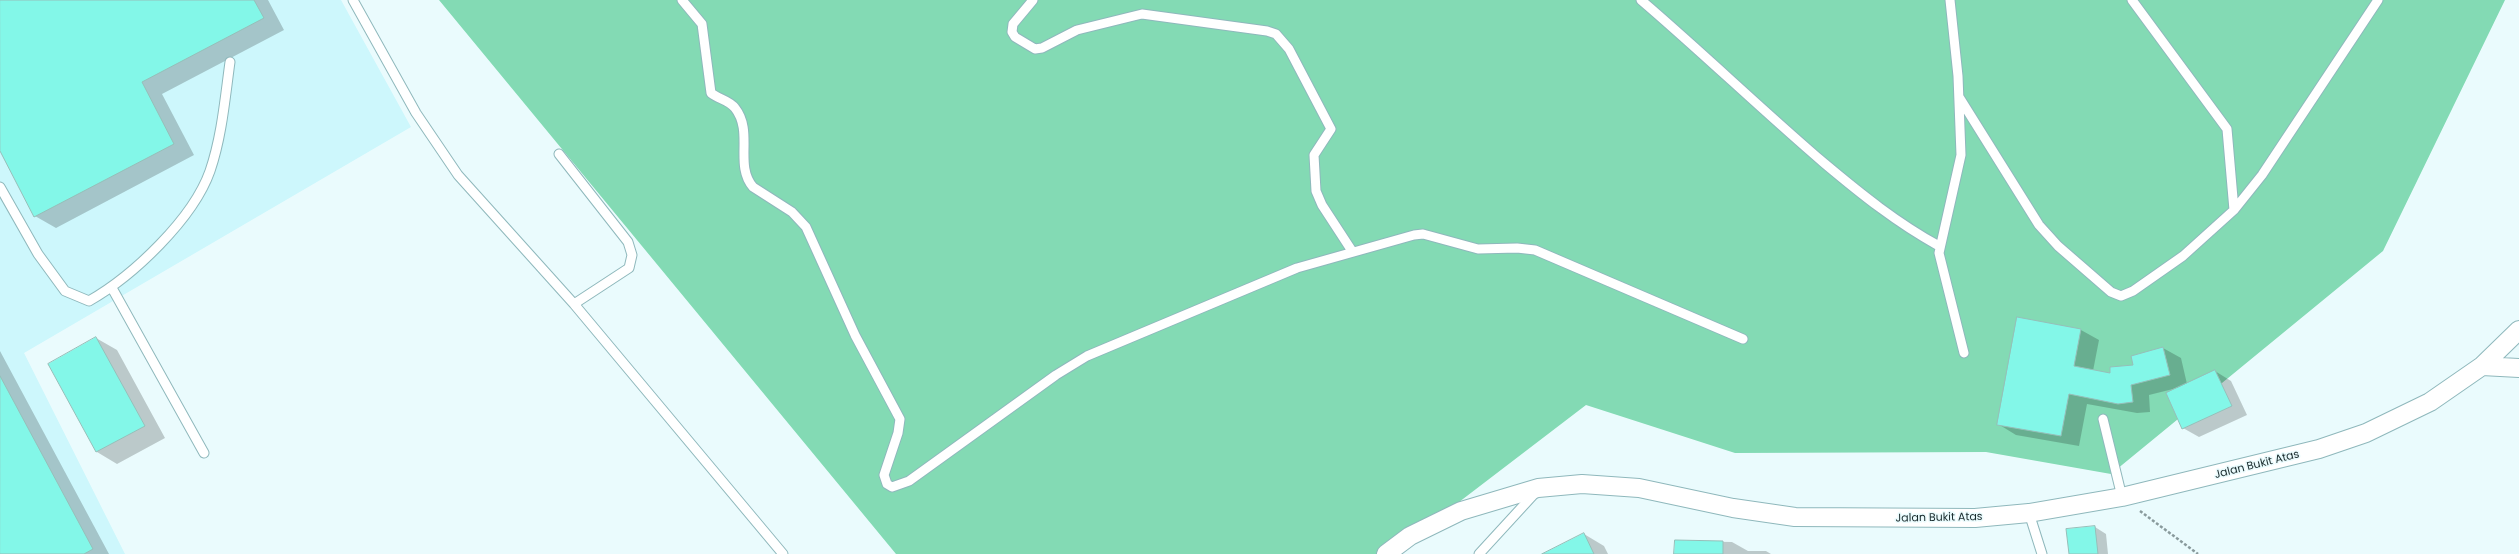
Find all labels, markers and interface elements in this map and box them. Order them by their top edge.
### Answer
street label: Jalan Bukit Atas [2213,448,2301,482]
street label: Jalan Bukit Atas [1895,511,1983,525]

